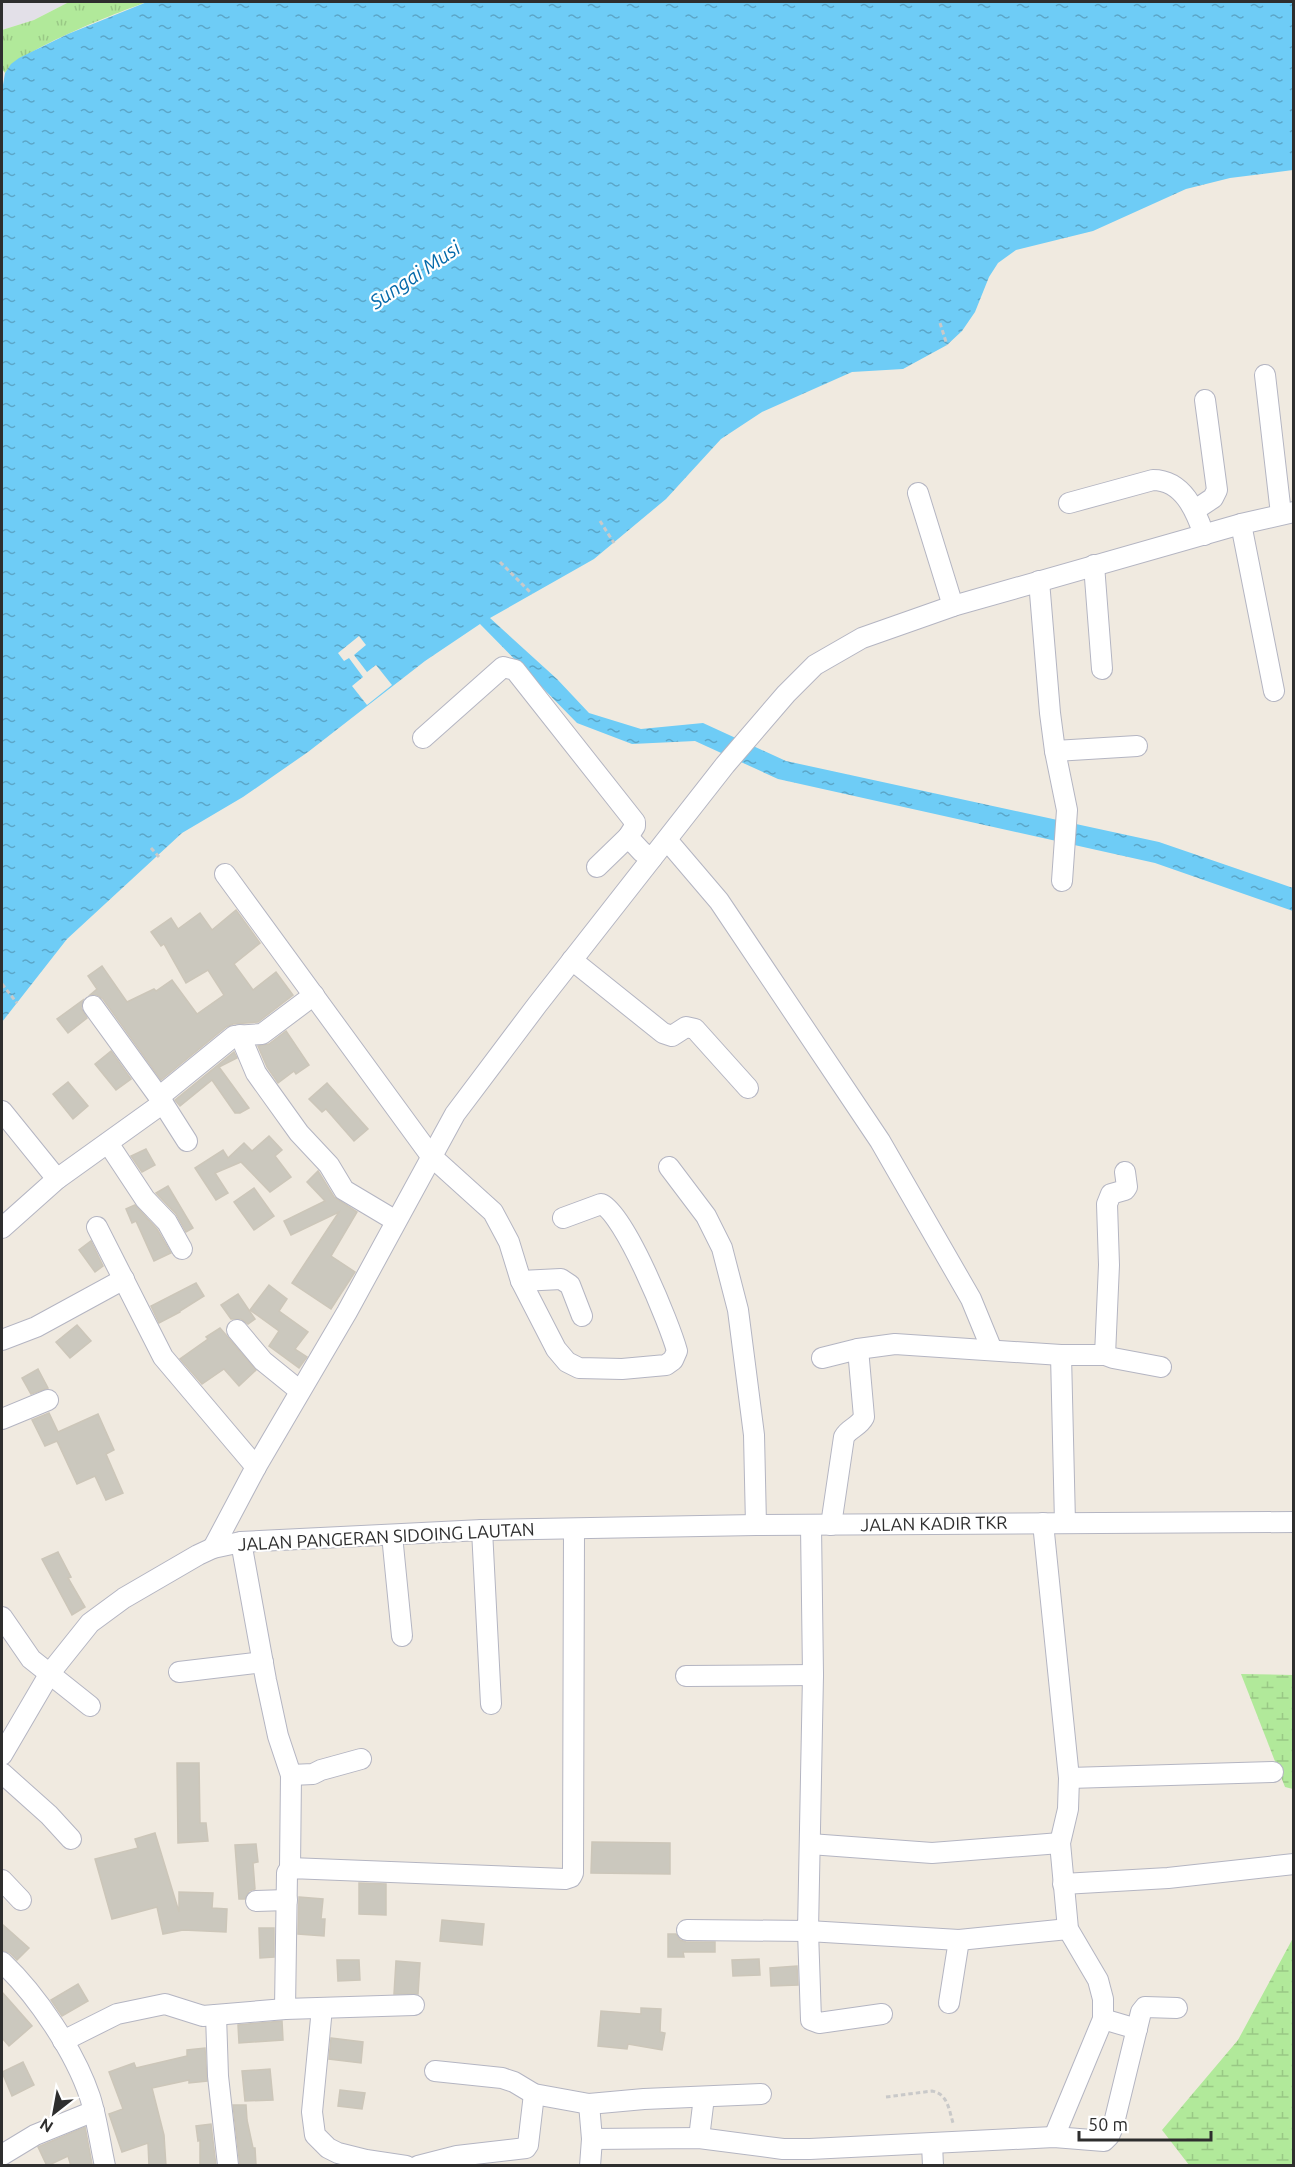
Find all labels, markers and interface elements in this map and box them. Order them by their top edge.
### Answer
water label: Sungai Musi [364,235,465,314]
street label: JALAN KADIR TKR [860,1512,1008,1534]
street label: JALAN PANGERAN SIDOING LAUTAN [237,1518,535,1554]
north arrow [24,2083,84,2143]
scale bar [1079,2104,1211,2142]
text: 50 m [1088,2114,1128,2134]
text: N [37,2115,56,2137]

